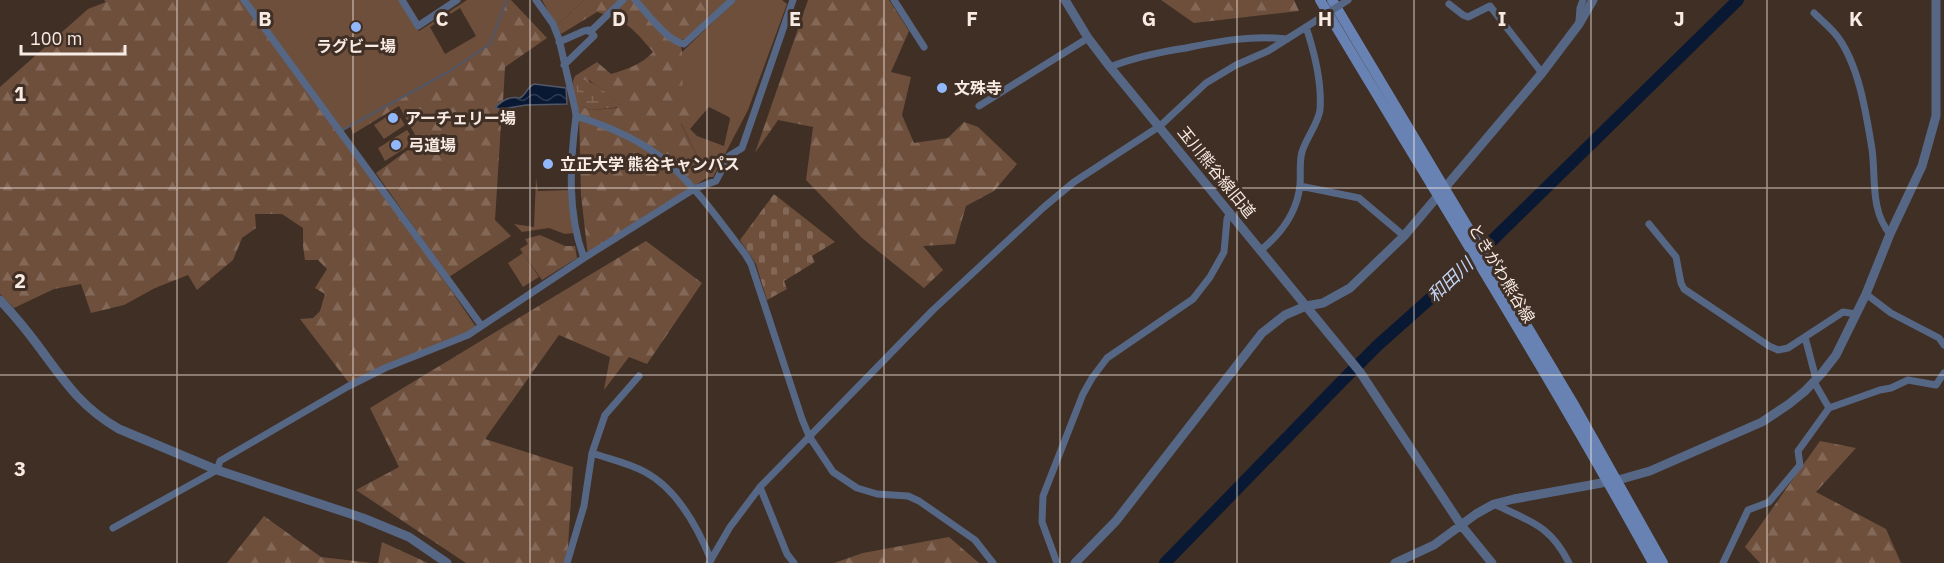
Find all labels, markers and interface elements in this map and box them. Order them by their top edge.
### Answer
text: B [258,5,272,32]
text: C [435,5,449,32]
text: D [612,5,626,32]
text: E [789,5,801,32]
text: F [966,5,978,32]
text: G [1142,5,1156,32]
text: H [1318,5,1332,32]
text: I [1498,5,1506,32]
text: J [1673,5,1685,32]
text: K [1849,5,1863,32]
scale bar [21,18,124,56]
marker: ラグビー場 [349,20,363,34]
text: 100 m [30,27,82,50]
place label: ラグビー場 [316,36,396,56]
place label: 文殊寺 [954,78,1002,98]
text: 1 [14,80,26,107]
marker: 文殊寺 [935,81,949,95]
place label: アーチェリー場 [405,108,516,128]
marker: アーチェリー場 [386,111,400,125]
street label: 玉川熊谷線旧道 [1174,122,1260,222]
place label: 弓道場 [408,135,456,155]
marker: 弓道場 [389,138,403,152]
place label: 立正大学 熊谷キャンパス [560,154,740,174]
marker: 立正大学 熊谷キャンパス [541,157,555,171]
street label: ときがわ熊谷線 [1465,220,1539,326]
water label: 和田川 [1422,252,1479,307]
text: 2 [14,267,26,294]
text: 3 [14,455,26,482]

